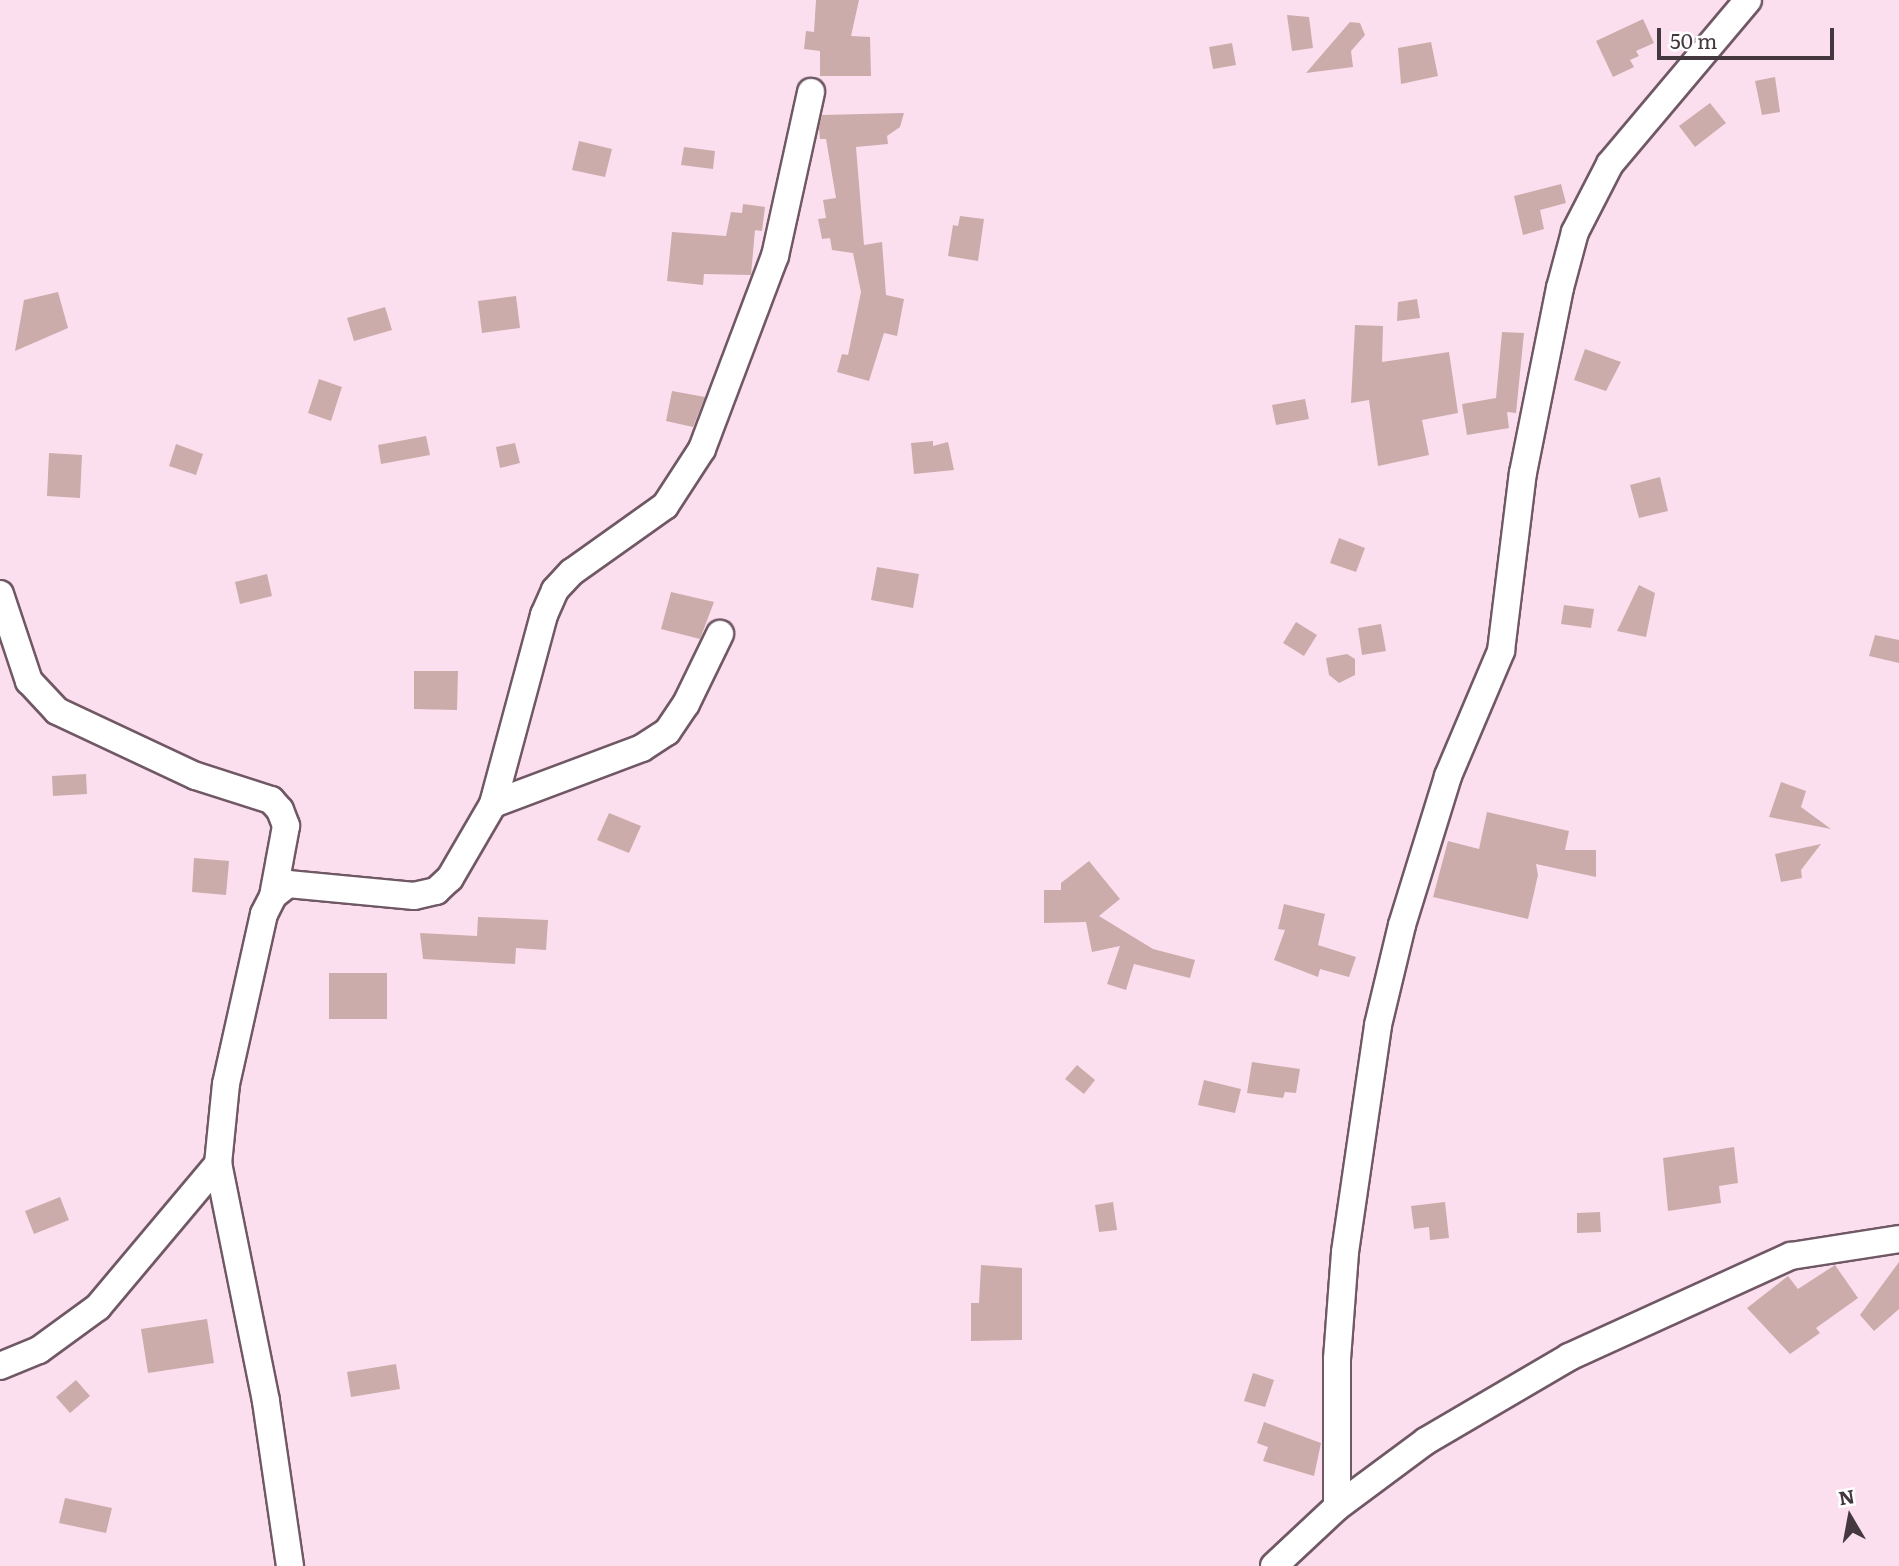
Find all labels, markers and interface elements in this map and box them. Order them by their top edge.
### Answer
scale bar [1661,14,1838,58]
text: 50 m [1670,24,1717,55]
text: N [1836,1481,1857,1511]
north arrow [1815,1482,1885,1552]

